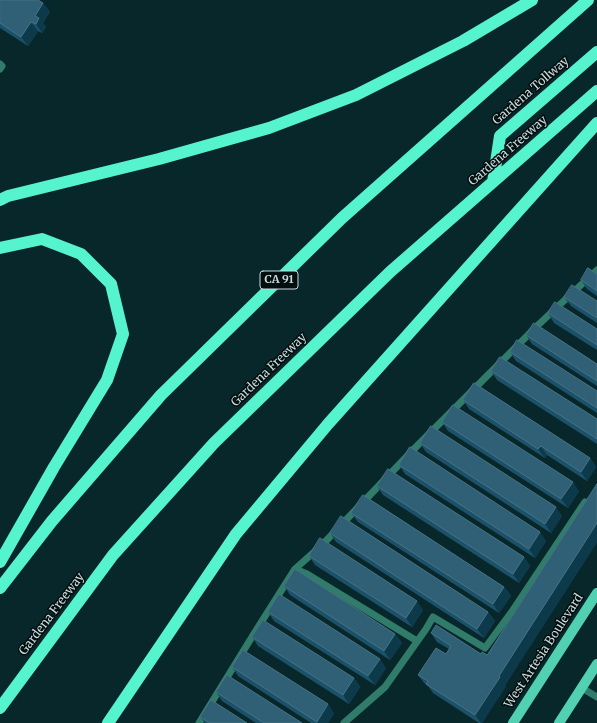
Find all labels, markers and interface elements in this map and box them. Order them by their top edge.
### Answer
street label: Gardena Tollway [490,54,572,128]
street label: Gardena Freeway [466,113,550,189]
road number: CA 91 [260,271,298,289]
street label: Gardena Freeway [228,330,310,410]
street label: Gardena Freeway [16,570,88,658]
street label: West Artesia Boulevard [502,591,586,711]

